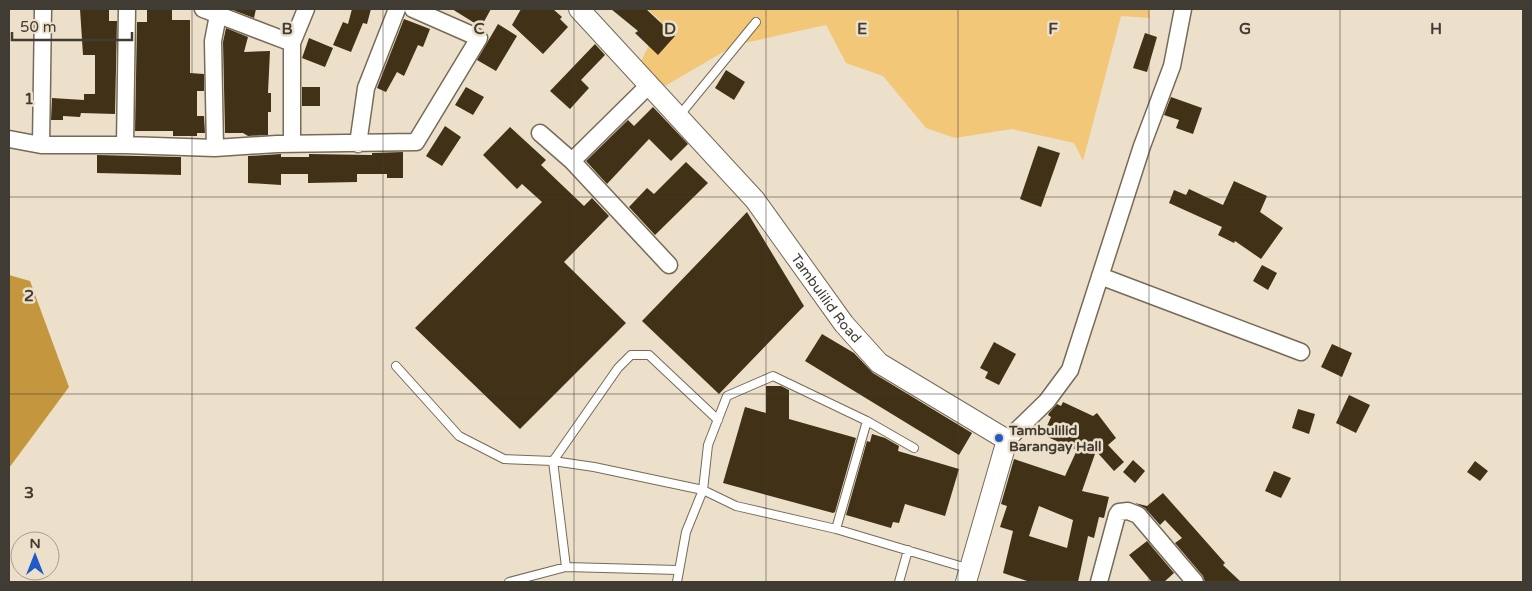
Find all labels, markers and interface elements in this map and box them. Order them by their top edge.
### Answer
scale bar [12,10,132,42]
text: 50 m [20,18,57,36]
text: B [281,19,293,39]
text: C [473,19,485,39]
text: D [664,19,676,39]
text: E [857,19,867,39]
text: F [1048,19,1058,39]
text: G [1239,19,1251,39]
text: H [1430,19,1442,39]
text: 1 [24,89,34,109]
street label: Tambulilid Road [787,250,865,347]
text: 2 [24,286,34,306]
place label: Tambulilid Barangay Hall [1008,422,1101,455]
marker: Tambulilid Barangay Hall [993,432,1005,444]
text: 3 [24,483,34,503]
north arrow [10,531,60,581]
text: N [29,535,41,552]

